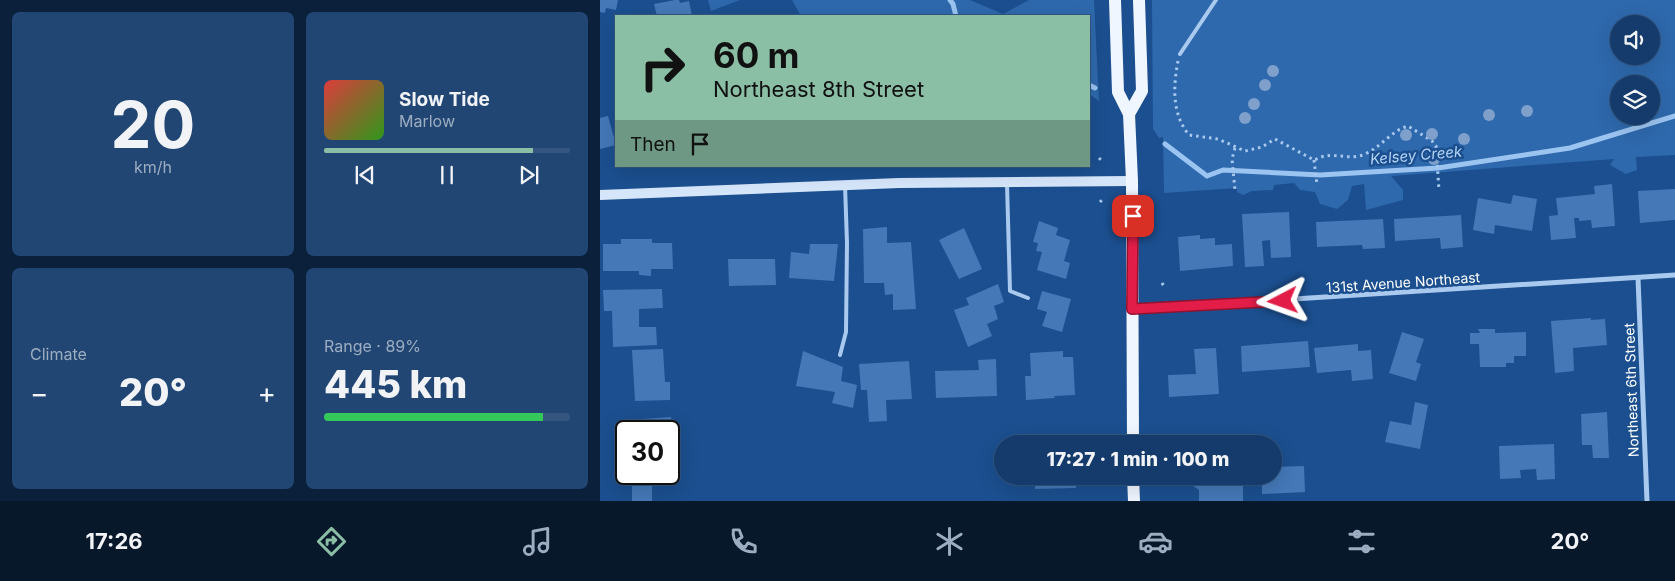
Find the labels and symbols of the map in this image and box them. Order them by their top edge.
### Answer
water label: Kelsey Creek [1369,141,1464,168]
pin [1112,195,1154,237]
street label: 131st Avenue Northeast [1325,268,1481,296]
position arrow [1256,274,1308,326]
street label: Northeast 6th Street [1620,322,1642,457]
speed limit sign: 30 [615,420,680,485]

